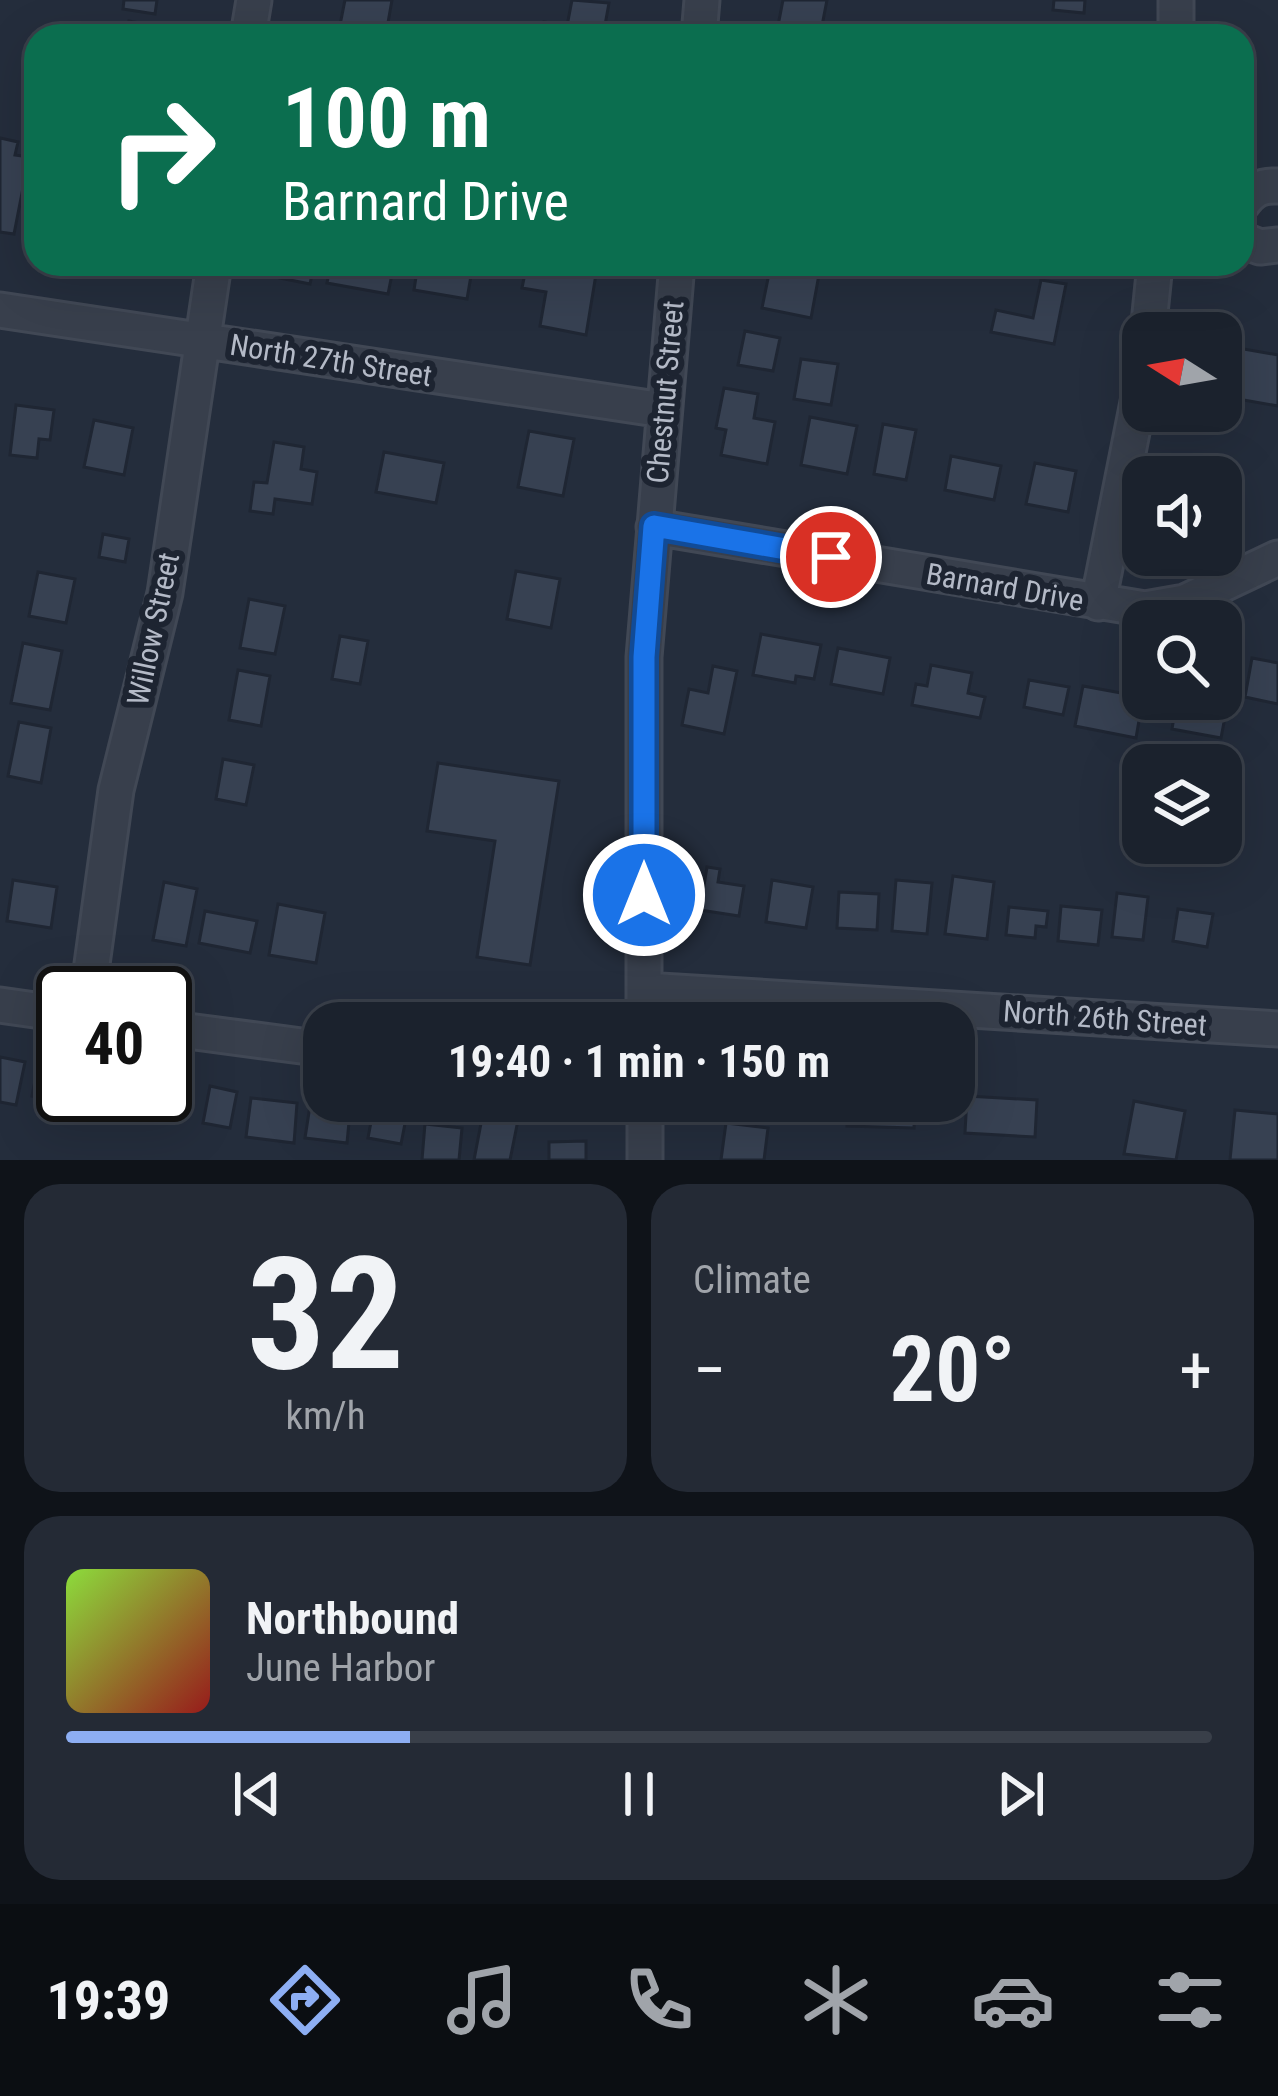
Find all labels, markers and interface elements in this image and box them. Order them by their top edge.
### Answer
text: 100 m [282,69,491,168]
icon: right [84,72,240,228]
text: Barnard Drive [282,170,569,233]
street label: Chestnut Street [640,299,690,485]
north arrow [1122,312,1242,432]
map controls [1122,312,1242,864]
street label: North 27th Street [228,327,434,393]
button: sound [1122,456,1242,576]
pin [780,506,882,608]
icon: arrive [798,524,864,590]
street label: Willow Street [120,549,186,709]
street label: Barnard Drive [924,556,1086,618]
button: search [1122,600,1242,720]
button: layers [1122,744,1242,864]
position arrow [581,832,707,958]
speed limit sign: 40 [36,966,192,1122]
street label: North 26th Street [1002,993,1208,1043]
text: 19:40 · 1 min · 150 m [448,1035,830,1088]
text: 32 [247,1223,404,1406]
text: Climate [693,1257,811,1303]
text: 20° [890,1318,1016,1423]
text: − [693,1332,726,1409]
text: + [1179,1332,1212,1409]
text: km/h [285,1393,366,1439]
text: Northbound [246,1592,459,1645]
text: June Harbor [246,1645,435,1691]
icon: previous [224,1761,290,1827]
icon: pause [606,1761,672,1827]
icon: next [988,1761,1054,1827]
icon: directions [263,1958,347,2042]
icon: music [440,1958,524,2042]
icon: phone [617,1958,701,2042]
icon: climate [794,1958,878,2042]
icon: car [971,1958,1055,2042]
icon: filters [1148,1958,1232,2042]
text: 19:39 [46,1969,170,2032]

